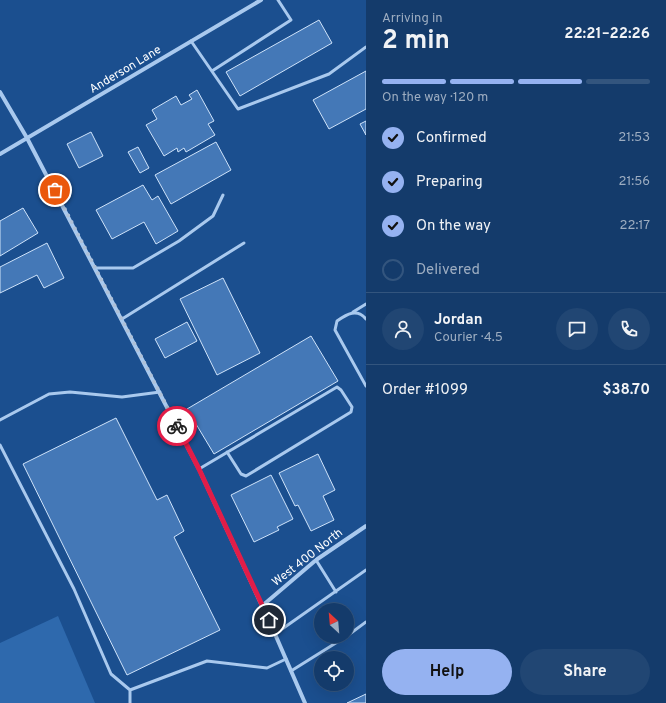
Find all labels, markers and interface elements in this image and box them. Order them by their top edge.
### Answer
text: Arriving in [382,11,443,27]
text: 2 min [382,25,450,58]
text: 22:21–22:26 [564,25,650,44]
street label: Anderson Lane [87,42,164,98]
text: On the way · 120 m [382,90,488,106]
icon: check [382,127,404,149]
text: Confirmed [416,129,487,148]
text: 21:53 [618,130,650,146]
icon: check [382,171,404,193]
pin [38,173,72,207]
text: Preparing [416,173,483,192]
text: 21:56 [618,174,650,190]
icon: bag [44,179,66,201]
icon: check [382,215,404,237]
text: On the way [416,217,491,236]
text: 22:17 [620,218,650,234]
text: Delivered [416,261,480,280]
button: person [382,308,424,350]
button: chat [556,308,598,350]
button: phone [608,308,650,350]
text: Jordan [434,311,483,330]
text: Courier · 4.5 [434,330,503,346]
text: Order #1099 [382,381,468,400]
text: $38.70 [603,381,650,400]
courier [157,406,197,446]
icon: bike [166,415,188,437]
street label: West 400 North [269,525,346,590]
pin [252,603,286,637]
north arrow [314,603,354,643]
map controls [314,603,354,691]
icon: home [258,609,280,631]
button: Help [382,649,512,695]
button: Share [520,649,650,695]
button: locate [314,651,354,691]

